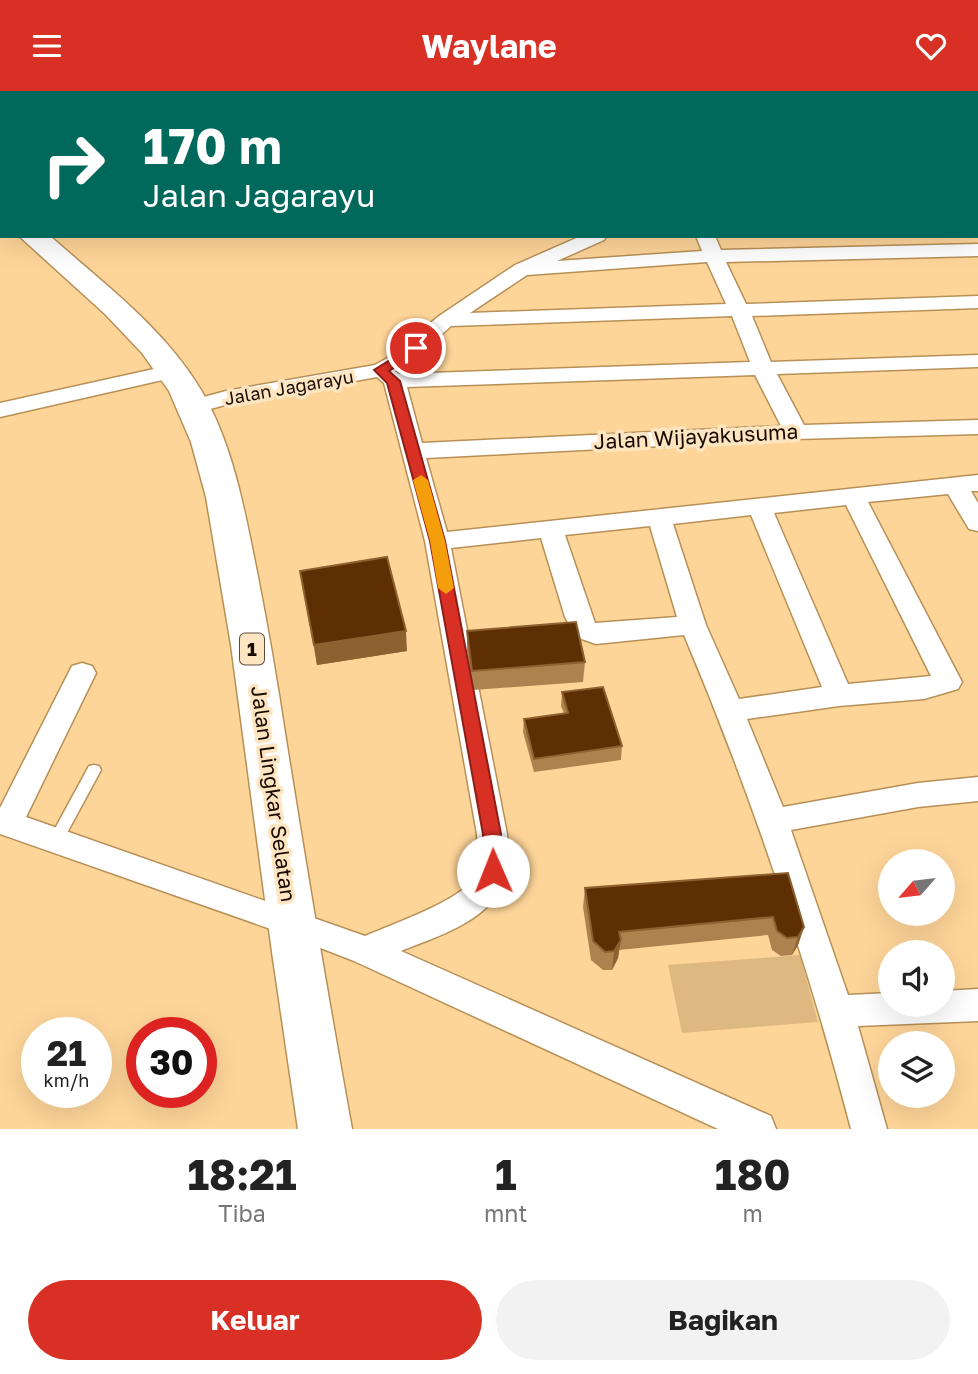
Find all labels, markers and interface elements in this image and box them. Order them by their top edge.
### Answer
icon: menu [28,27,66,65]
text: Waylane [421,27,557,65]
icon: heart [912,27,950,65]
text: 170 m [143,116,282,175]
icon: right [28,119,119,210]
text: Jalan Jagarayu [143,176,375,214]
pin [386,318,446,378]
icon: arrive [397,329,435,367]
street label: Jalan Jagarayu [223,365,355,409]
street label: Jalan Wijayakusuma [593,418,799,454]
road number: 1 [240,633,264,664]
street label: Jalan Lingkar Selatan [246,684,302,904]
position arrow [456,834,530,908]
north arrow [878,849,956,926]
map controls [878,849,955,1108]
button: sound [878,940,955,1017]
speed limit sign: 30 [126,1017,217,1108]
button: layers [878,1031,955,1108]
text: 21 [47,1032,86,1074]
text: km/h [44,1069,89,1091]
text: 18:21 [187,1149,297,1199]
text: 1 [495,1149,517,1199]
text: 180 [715,1149,791,1199]
text: Tiba [218,1199,266,1227]
text: mnt [484,1199,527,1227]
text: m [743,1199,763,1227]
button: Keluar [28,1280,482,1360]
button: Bagikan [496,1280,950,1360]

